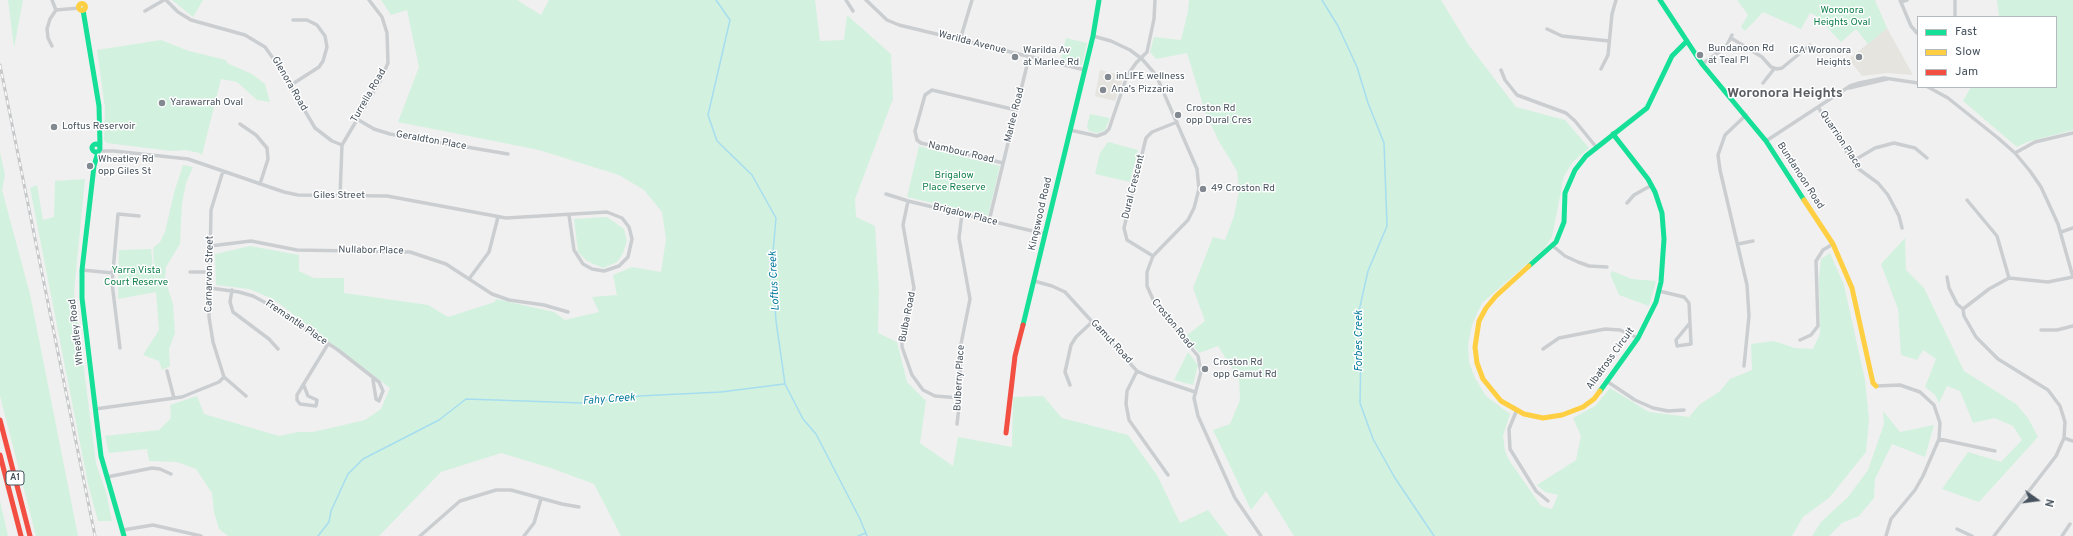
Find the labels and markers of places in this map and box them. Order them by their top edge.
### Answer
place label: Bundanoon Rd at Teal Pl [1708,43,1774,66]
place label: Warilda Av at Marlee Rd [1023,45,1079,68]
place label: IGA Woronora Heights [1789,45,1851,68]
marker: Bundanoon Rd at Teal Pl [1695,50,1705,60]
marker: Warilda Av at Marlee Rd [1010,52,1020,62]
marker: IGA Woronora Heights [1854,52,1864,62]
place label: inLIFE wellness [1116,71,1185,83]
marker: inLIFE wellness [1103,72,1113,82]
place label: Ana's Pizzaria [1111,84,1174,96]
marker: Ana's Pizzaria [1098,85,1108,95]
place label: Yarawarrah Oval [170,97,243,109]
marker: Yarawarrah Oval [157,98,167,108]
place label: Croston Rd opp Dural Cres [1186,103,1252,126]
marker: Croston Rd opp Dural Cres [1173,110,1183,120]
place label: Loftus Reservoir [62,121,135,133]
marker: Loftus Reservoir [49,122,59,132]
place label: Wheatley Rd opp Giles St [98,154,154,178]
marker: Wheatley Rd opp Giles St [85,161,95,171]
place label: 49 Croston Rd [1211,183,1275,195]
marker: 49 Croston Rd [1198,184,1208,194]
place label: Croston Rd opp Gamut Rd [1213,357,1277,380]
marker: Croston Rd opp Gamut Rd [1200,364,1210,374]

